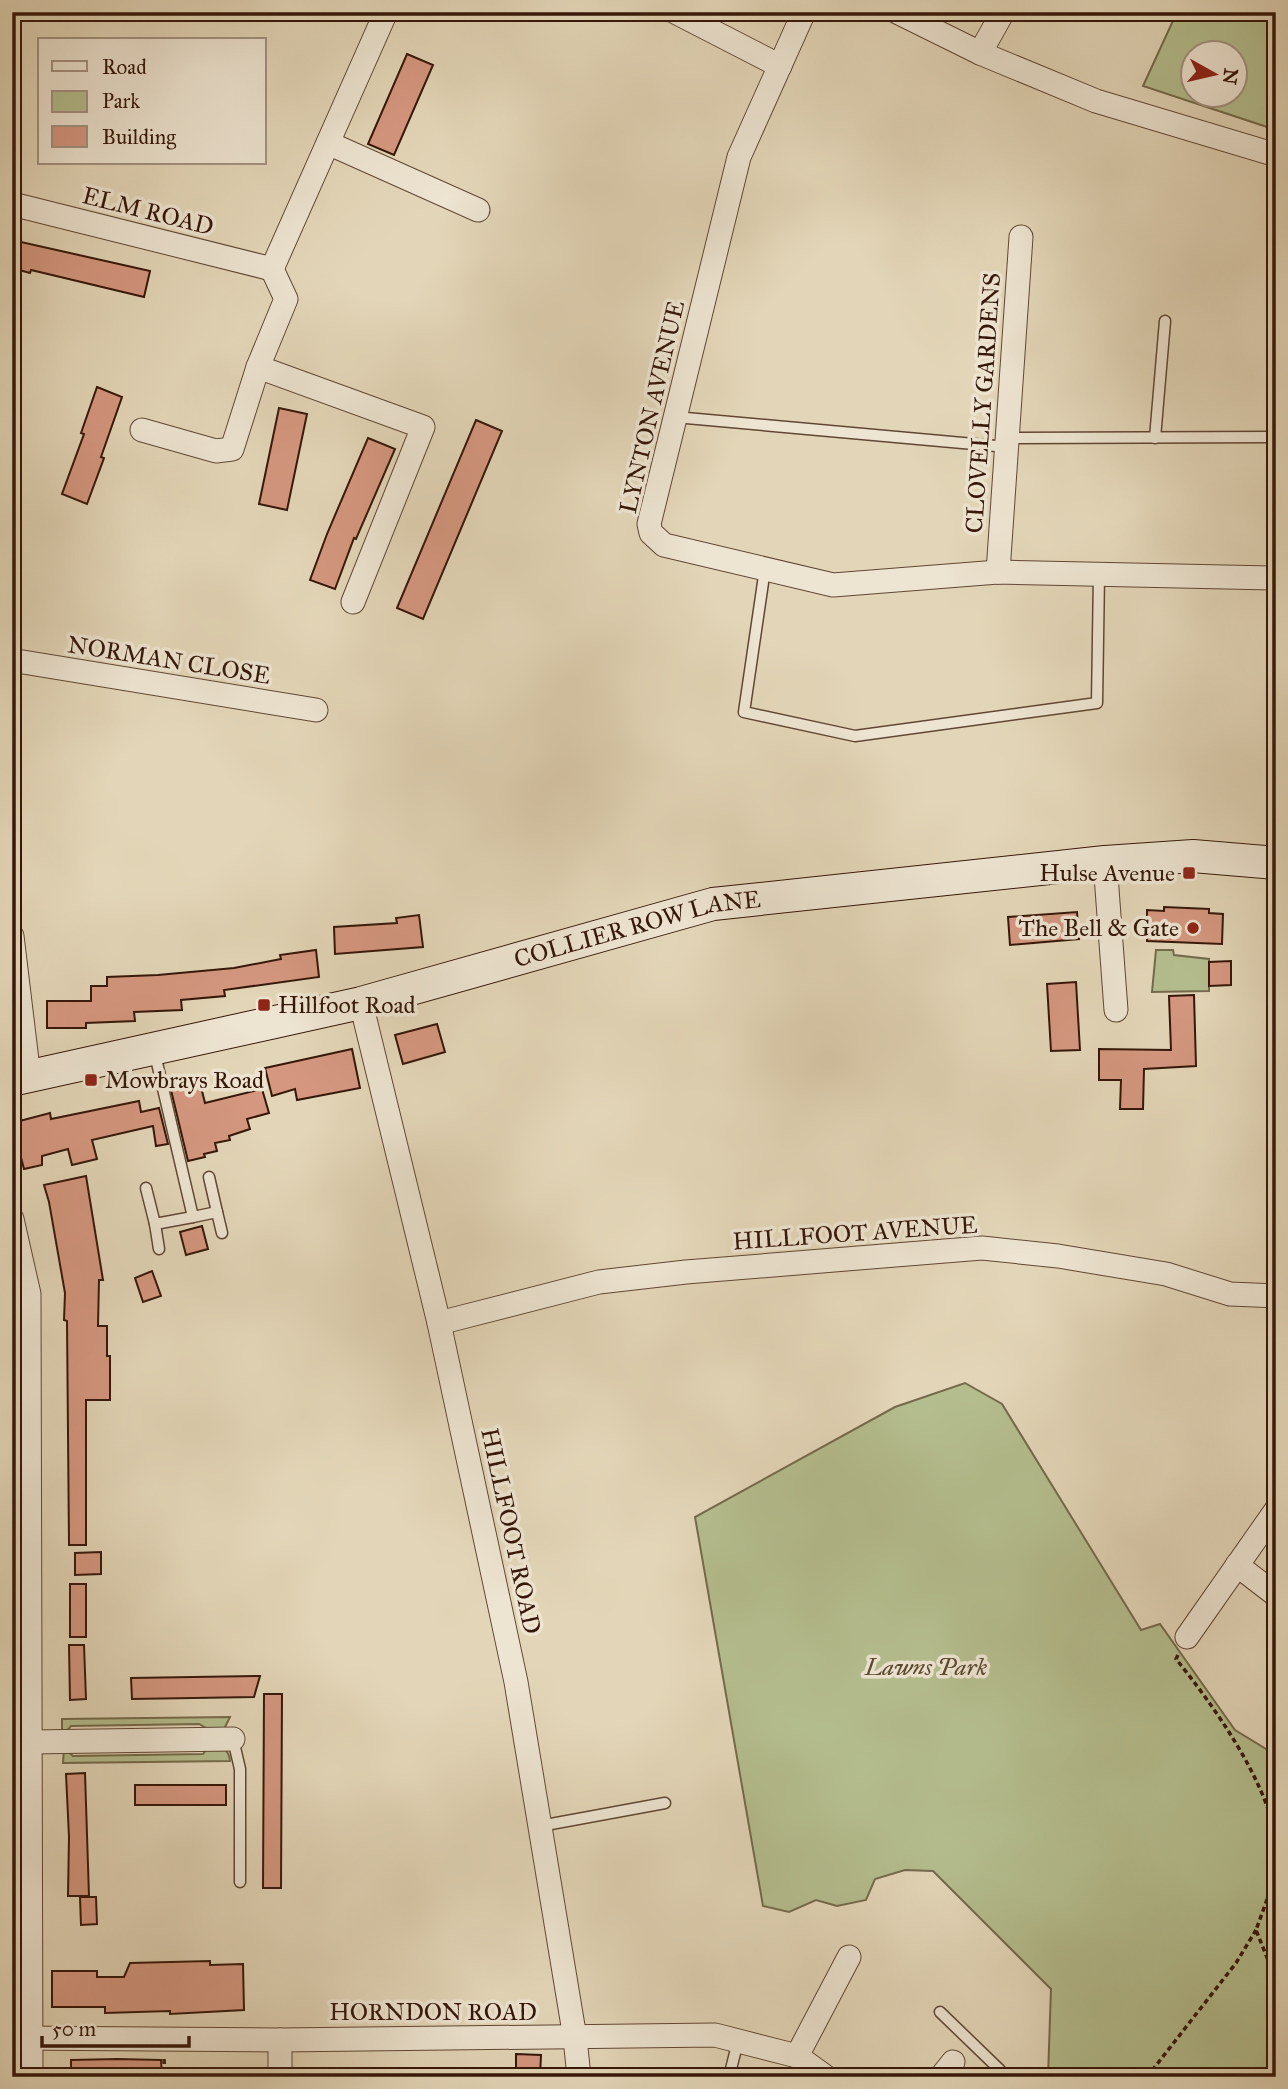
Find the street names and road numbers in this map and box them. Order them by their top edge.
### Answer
street label: ELM ROAD [79,180,217,242]
street label: CLOVELLY GARDENS [959,272,1007,534]
street label: LYNTON AVENUE [613,298,691,516]
street label: NORMAN CLOSE [65,629,273,691]
street label: COLLIER ROW LANE [511,884,762,974]
street label: HILLFOOT AVENUE [732,1209,978,1257]
street label: HILLFOOT ROAD [475,1425,547,1637]
street label: HORNDON ROAD [329,1997,537,2027]

